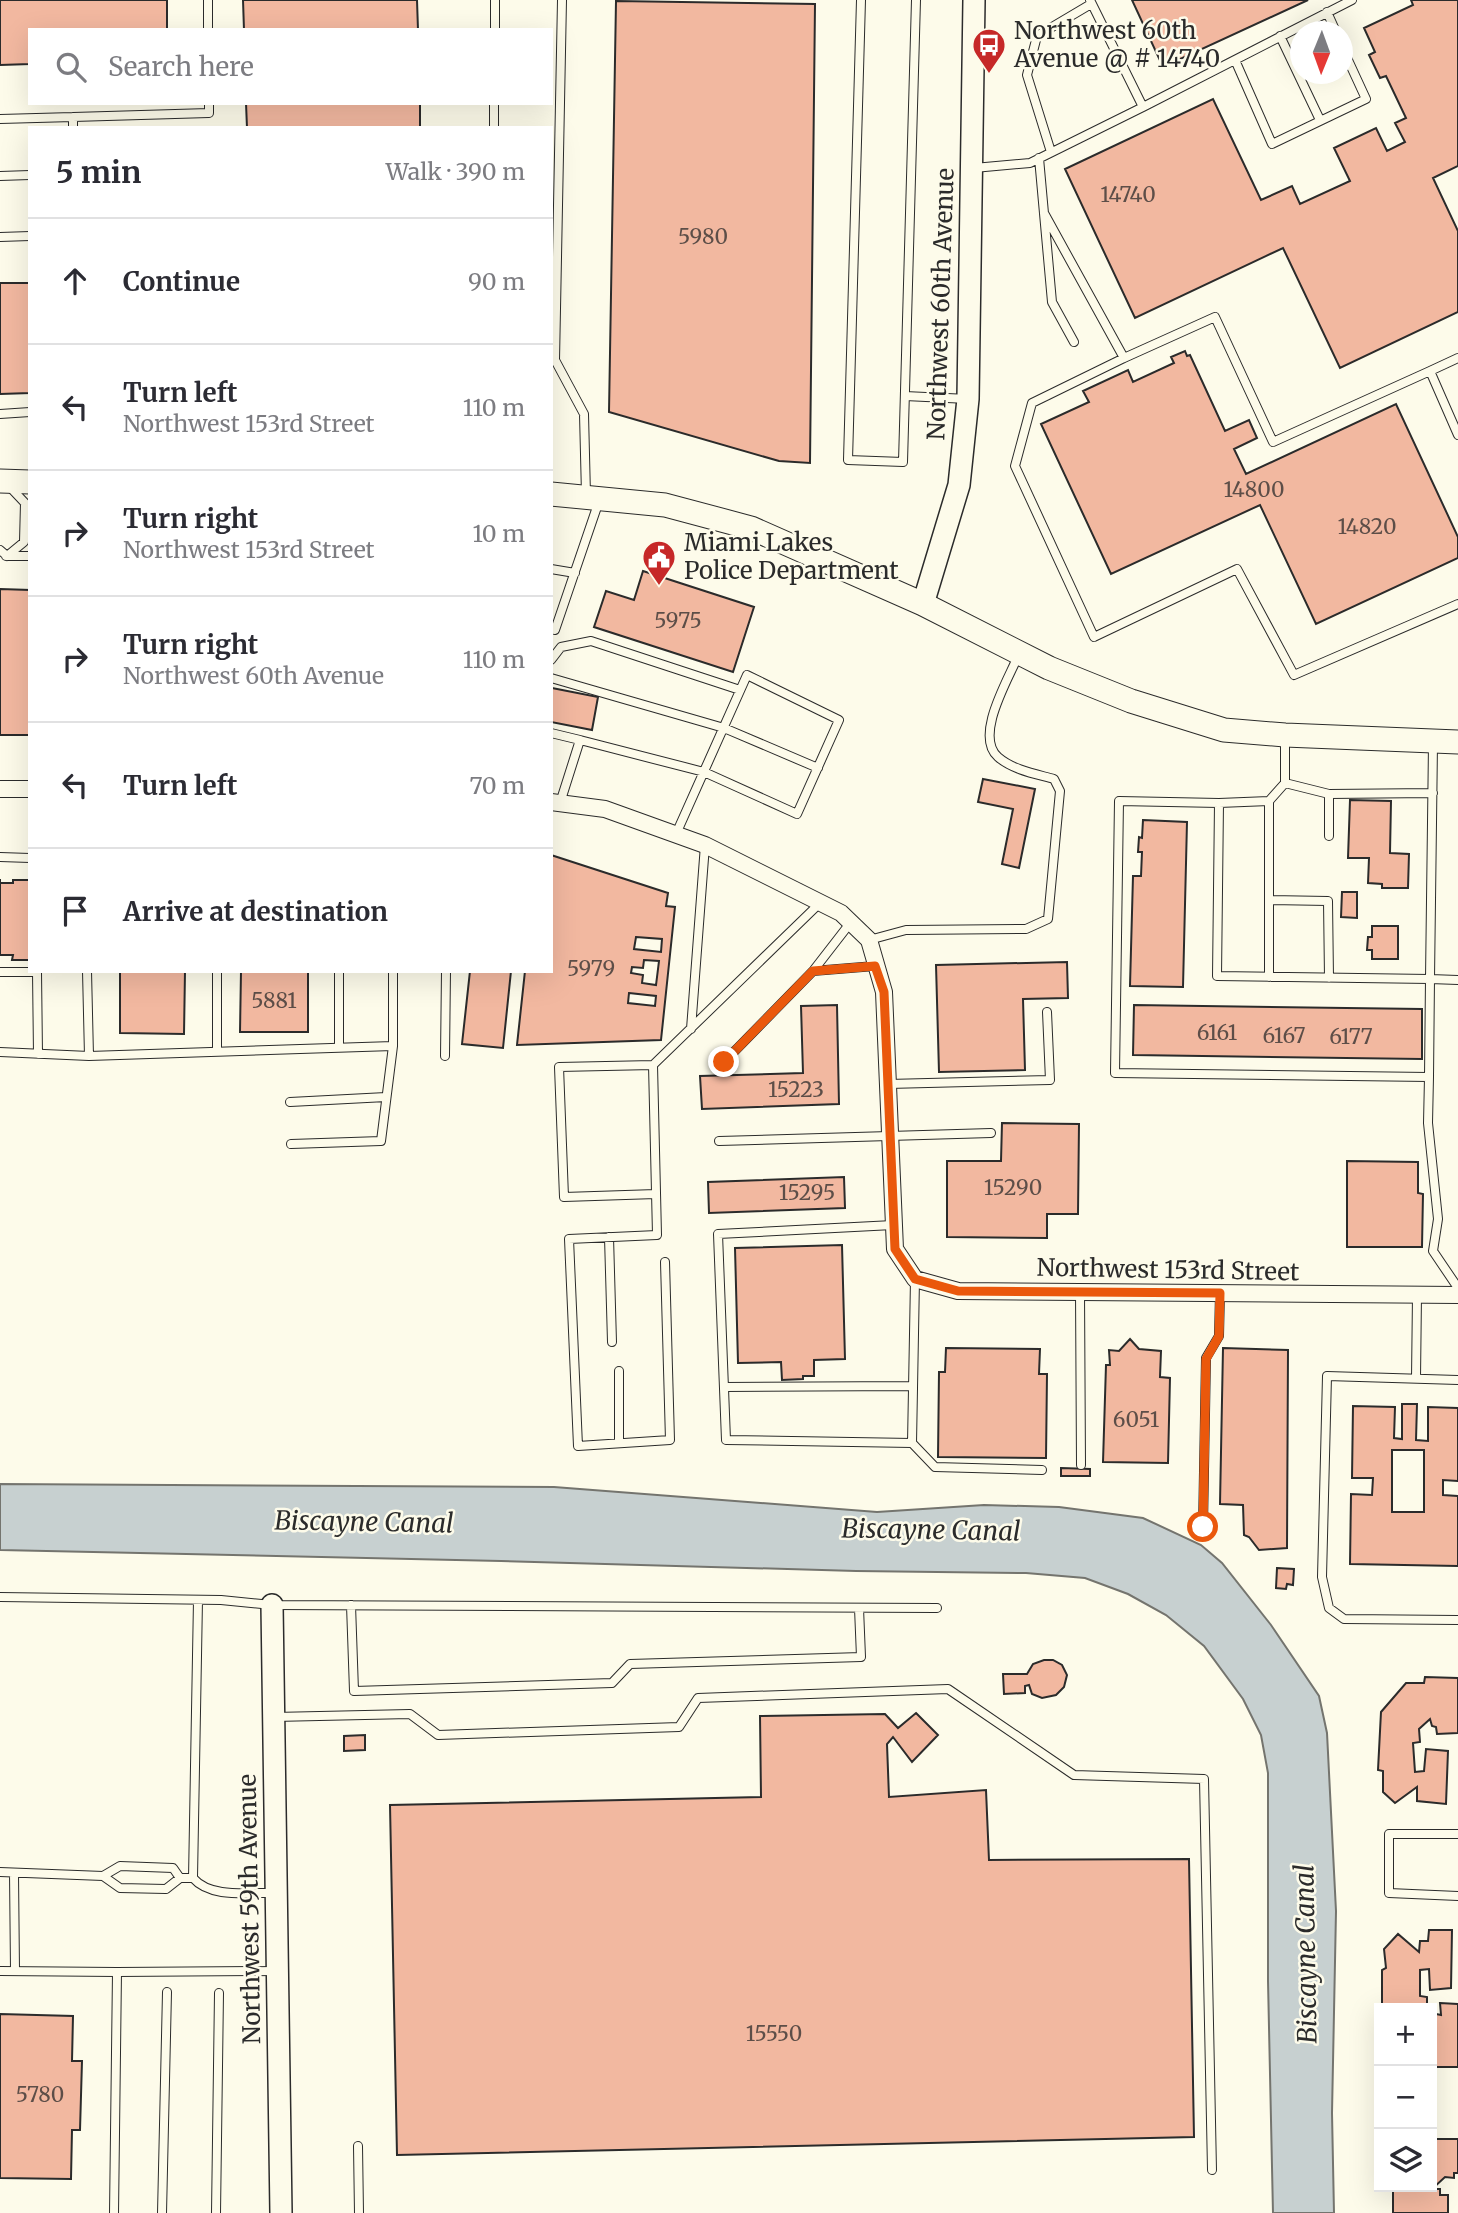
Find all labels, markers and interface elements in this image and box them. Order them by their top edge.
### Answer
place label: Northwest 60th Avenue @ # 14740 [1013,15,1220,74]
north arrow [1290,21,1353,84]
bus stop icon: Northwest 60th Avenue @ # 14740 [970,26,1008,75]
search box [28,28,553,105]
icon: search [52,48,90,86]
text: Search here [108,50,254,83]
text: 5 min [56,153,141,191]
text: Walk · 390 m [386,157,525,186]
street label: Northwest 60th Avenue [920,167,961,441]
house number: 14740 [1100,181,1156,208]
house number: 5980 [678,223,728,250]
icon: ahead [56,262,94,300]
text: Continue [123,265,240,298]
text: 90 m [468,267,525,296]
text: Turn left [123,376,237,409]
icon: left [56,388,94,426]
text: 110 m [463,393,525,422]
text: Northwest 153rd Street [123,409,375,438]
house number: 14800 [1224,476,1284,503]
text: Turn right [123,502,258,535]
house number: 14820 [1338,513,1396,540]
icon: right [56,514,94,552]
text: 10 m [472,519,525,548]
place label: Miami Lakes Police Department [684,527,899,586]
text: Northwest 153rd Street [123,535,375,564]
public building icon: Miami Lakes Police Department [640,538,678,587]
house number: 5975 [654,607,702,634]
text: Turn right [123,628,258,661]
icon: right [56,640,94,678]
text: 110 m [463,645,525,674]
text: Northwest 60th Avenue [123,661,384,690]
icon: left [56,766,94,804]
text: Turn left [123,769,237,802]
text: 70 m [469,771,525,800]
icon: arrive [56,892,94,930]
text: Arrive at destination [123,895,388,928]
house number: 5979 [567,955,615,982]
house number: 5881 [251,987,297,1014]
house number: 6161 [1197,1019,1237,1046]
house number: 6167 [1263,1022,1306,1049]
house number: 6177 [1329,1023,1373,1050]
route end [708,1046,739,1077]
house number: 15223 [768,1076,824,1103]
house number: 15290 [984,1174,1042,1201]
house number: 15295 [779,1179,835,1206]
street label: Northwest 153rd Street [1036,1252,1300,1287]
house number: 6051 [1113,1406,1159,1433]
water label: Biscayne Canal [274,1503,454,1540]
water label: Biscayne Canal [841,1511,1021,1548]
route start [1187,1511,1218,1542]
street label: Northwest 59th Avenue [232,1774,267,2044]
water label: Biscayne Canal [1287,1864,1324,2044]
map controls [1374,2003,1437,2192]
button: + [1374,2003,1437,2066]
house number: 15550 [746,2020,802,2047]
button: − [1374,2066,1437,2129]
house number: 5780 [16,2081,64,2108]
button: layers [1374,2129,1437,2192]

